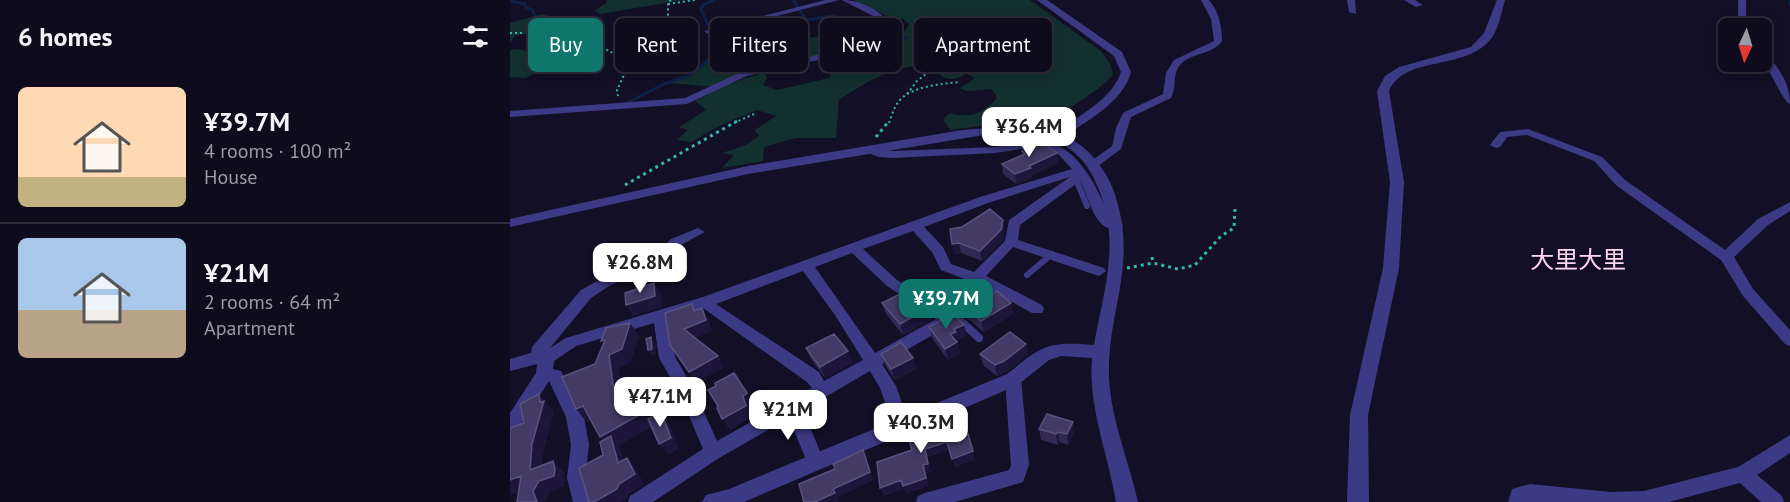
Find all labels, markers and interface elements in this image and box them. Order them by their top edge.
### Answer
chip: Buy [528,18,603,72]
chip: Rent [615,18,698,72]
chip: Filters [710,18,808,72]
chip: New [820,18,902,72]
chip: Apartment [914,18,1052,72]
north arrow [1718,18,1772,72]
map controls [1718,18,1772,72]
text: 6 homes [18,20,113,53]
icon: filters [459,20,492,53]
text: ¥39.7M [204,105,290,138]
pin: ¥36.4M [980,107,1078,158]
icon: home [66,111,138,183]
text: ¥36.4M [996,113,1062,139]
text: 4 rooms · 100 m² [204,138,351,164]
text: House [204,164,258,190]
pin: ¥26.8M [591,243,689,294]
district label: 大里大里 [1530,244,1626,275]
text: ¥26.8M [607,249,673,275]
text: ¥21M [204,256,269,289]
icon: home [66,262,138,334]
pin: ¥39.7M [897,279,995,330]
text: ¥39.7M [913,285,979,311]
text: 2 rooms · 64 m² [204,289,340,315]
text: Apartment [204,315,295,341]
pin: ¥47.1M [611,377,709,428]
text: ¥47.1M [628,383,692,409]
pin: ¥21M [752,390,824,441]
text: ¥21M [763,396,813,422]
pin: ¥40.3M [872,403,970,454]
text: ¥40.3M [888,409,954,435]

